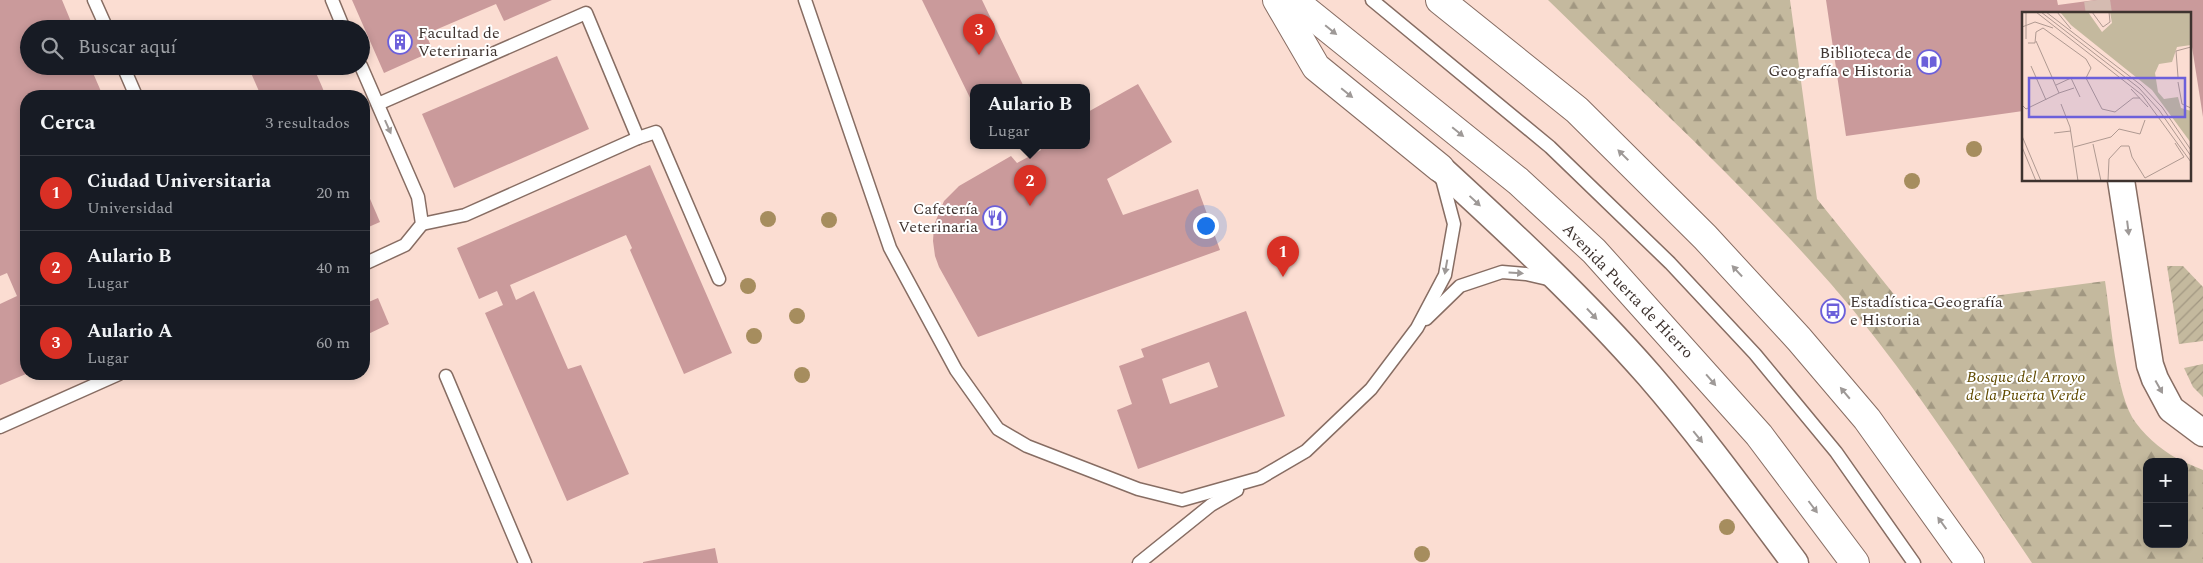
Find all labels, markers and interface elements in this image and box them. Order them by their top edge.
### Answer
inset map [2022,12,2190,181]
pin: 3 [963,14,995,55]
search box [20,20,370,75]
place label: Facultad de Veterinaria [418,21,500,63]
one-way arrow [1324,25,1337,36]
building icon: Facultad de Veterinaria [387,29,413,55]
text: Buscar aquí [78,33,177,62]
icon: search [38,34,66,62]
place label: Biblioteca de Geografía e Historia [1768,41,1912,83]
library icon: Biblioteca de Geografía e Historia [1916,49,1942,75]
popup [970,84,1090,149]
one-way arrow [1341,88,1354,99]
text: Aulario B [988,90,1072,119]
text: Cerca [40,107,95,139]
text: 3 resultados [265,111,350,135]
text: Lugar [988,119,1030,143]
one-way arrow [384,120,392,134]
one-way arrow [1452,126,1464,137]
one-way arrow [1618,149,1630,161]
pin: 2 [1014,165,1046,206]
text: Ciudad Universitaria [87,167,271,196]
text: 1 [52,181,60,205]
text: 20 m [316,181,350,205]
one-way arrow [1469,195,1481,207]
text: Universidad [87,196,173,220]
place label: Cafetería Veterinaria [898,197,978,239]
restaurant icon: Cafetería Veterinaria [982,205,1008,231]
your location [1193,213,1219,239]
street label: Avenida Puerta de Hierro [1557,218,1699,364]
one-way arrow [2124,221,2132,237]
pin: 1 [1267,236,1299,277]
text: Aulario B [87,242,171,271]
text: 2 [52,256,60,280]
text: 40 m [316,256,350,280]
one-way arrow [1442,259,1450,275]
one-way arrow [1731,266,1743,278]
one-way arrow [1509,270,1525,278]
text: Lugar [87,271,129,295]
place label: Estadística-Geografía e Historia [1850,290,2003,332]
bus stop icon: Estadística-Geografía e Historia [1820,298,1846,324]
one-way arrow [1586,308,1598,320]
text: Aulario A [87,317,173,346]
text: 3 [52,331,60,355]
text: 60 m [316,331,350,355]
text: Lugar [87,346,129,370]
park label: Bosque del Arroyo de la Puerta Verde [1966,365,2086,407]
one-way arrow [1705,374,1716,386]
one-way arrow [2155,380,2163,394]
one-way arrow [1840,387,1851,399]
one-way arrow [1693,430,1704,443]
map controls [2143,458,2188,548]
button: + [2143,458,2188,503]
one-way arrow [1808,500,1818,514]
button: − [2143,503,2188,548]
one-way arrow [1937,516,1947,530]

